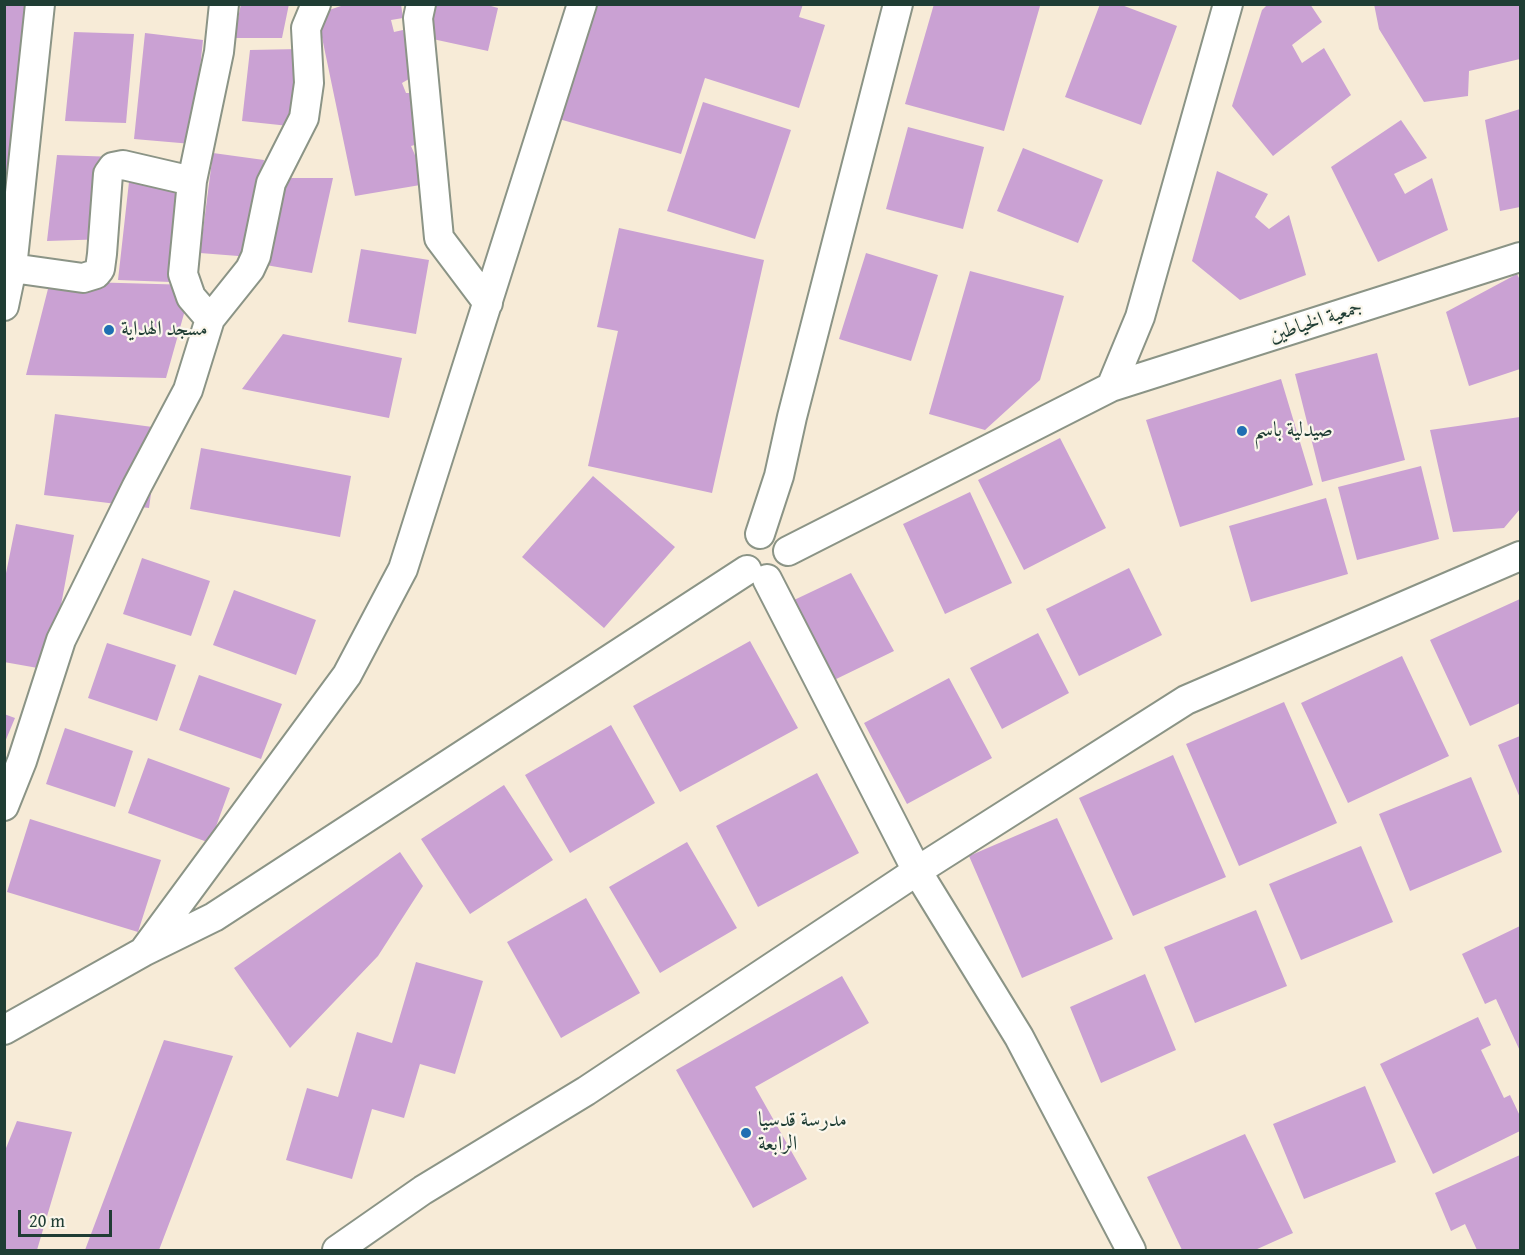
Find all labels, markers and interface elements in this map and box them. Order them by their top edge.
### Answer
street label: جمعية الخياطين [1266,295,1366,349]
place label: مسجد الهداية [121,317,208,343]
marker: مسجد الهداية [102,323,116,337]
place label: صيدلية باسم [1254,418,1333,444]
marker: صيدلية باسم [1235,424,1249,438]
place label: مدرسة قدسيا الرابعة [758,1108,847,1158]
marker: مدرسة قدسيا الرابعة [739,1126,753,1140]
scale bar [21,1198,116,1236]
text: 20 m [29,1207,65,1234]

